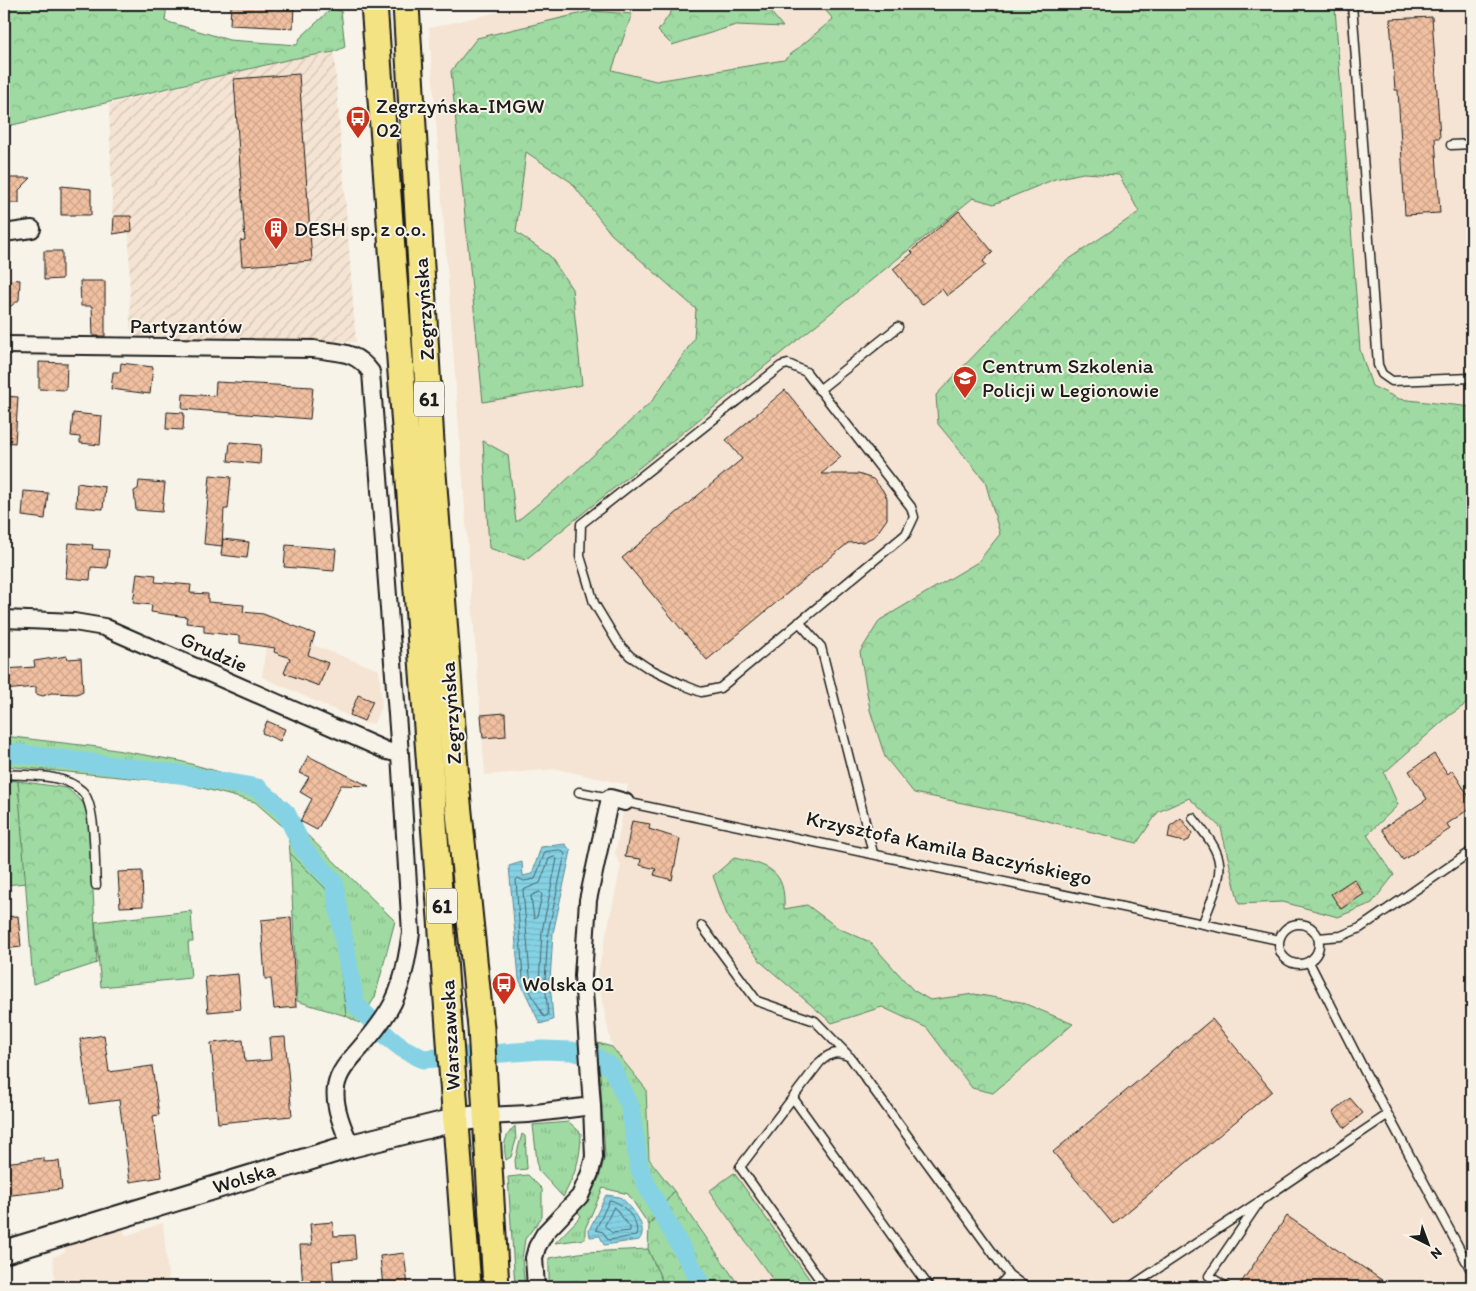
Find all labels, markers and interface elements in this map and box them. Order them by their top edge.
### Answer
place label: Zegrzyńska-IMGW 02 [376,93,545,142]
bus stop icon: Zegrzyńska-IMGW 02 [345,105,371,139]
building icon: DESH sp. z o.o. [263,216,289,250]
place label: DESH sp. z o.o. [294,216,426,241]
street label: Zegrzyńska [407,257,440,361]
street label: Partyzantów [130,313,242,338]
place label: Centrum Szkolenia Policji w Legionowie [982,353,1159,402]
school or university icon: Centrum Szkolenia Policji w Legionowie [952,365,978,399]
road number: 61 [414,382,444,416]
street label: Grudzie [177,626,252,677]
street label: Zegrzyńska [434,661,467,765]
street label: Krzysztofa Kamila Baczyńskiego [804,805,1094,890]
road number: 61 [427,888,457,924]
bus stop icon: Wolska 01 [491,971,517,1005]
place label: Wolska 01 [522,971,614,996]
street label: Warszawska [434,979,465,1091]
street label: Wolska [209,1156,278,1199]
north arrow [1404,1218,1454,1268]
text: N [1427,1244,1446,1263]

